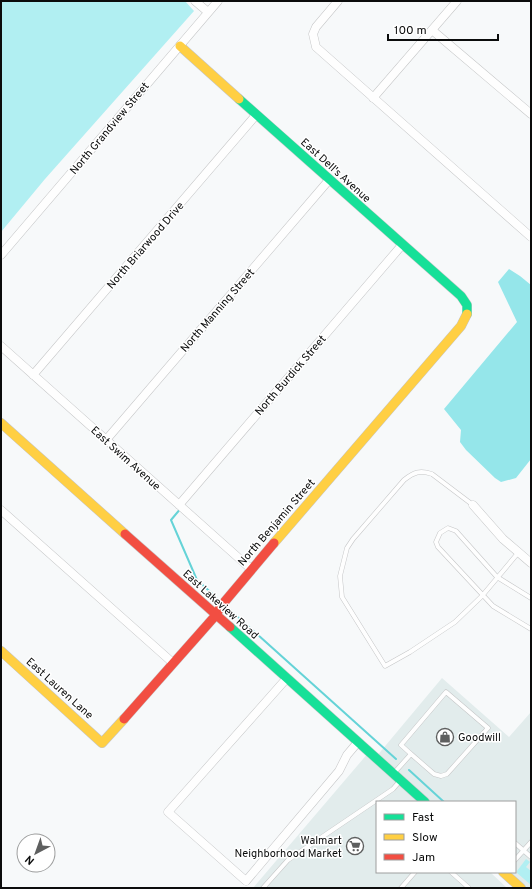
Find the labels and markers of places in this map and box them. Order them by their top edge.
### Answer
shop icon: Goodwill [435,727,455,747]
place label: Goodwill [458,731,501,745]
place label: Walmart Neighborhood Market [235,834,342,861]
supermarket icon: Walmart Neighborhood Market [345,836,365,856]

